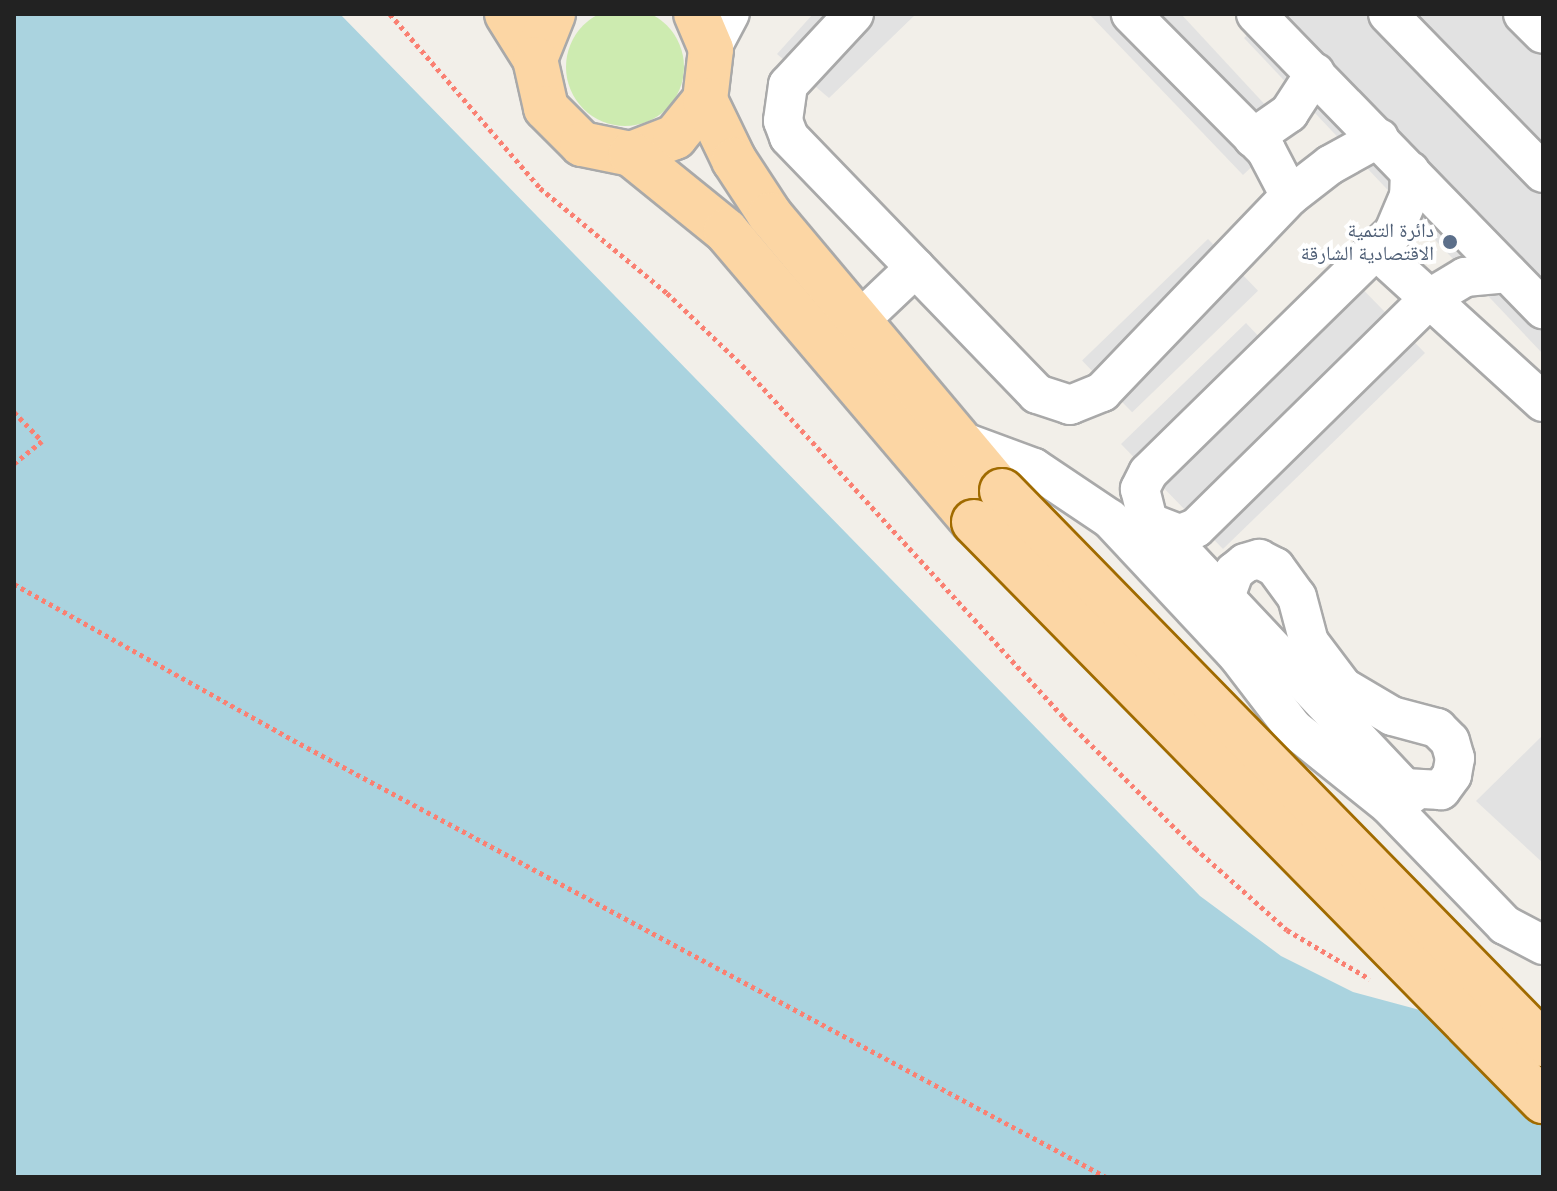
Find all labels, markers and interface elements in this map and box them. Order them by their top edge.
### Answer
place label: دائرة التنمية الاقتصادية الشارقة [1301,218,1434,265]
marker: دائرة التنمية الاقتصادية الشارقة [1441,233,1459,251]

